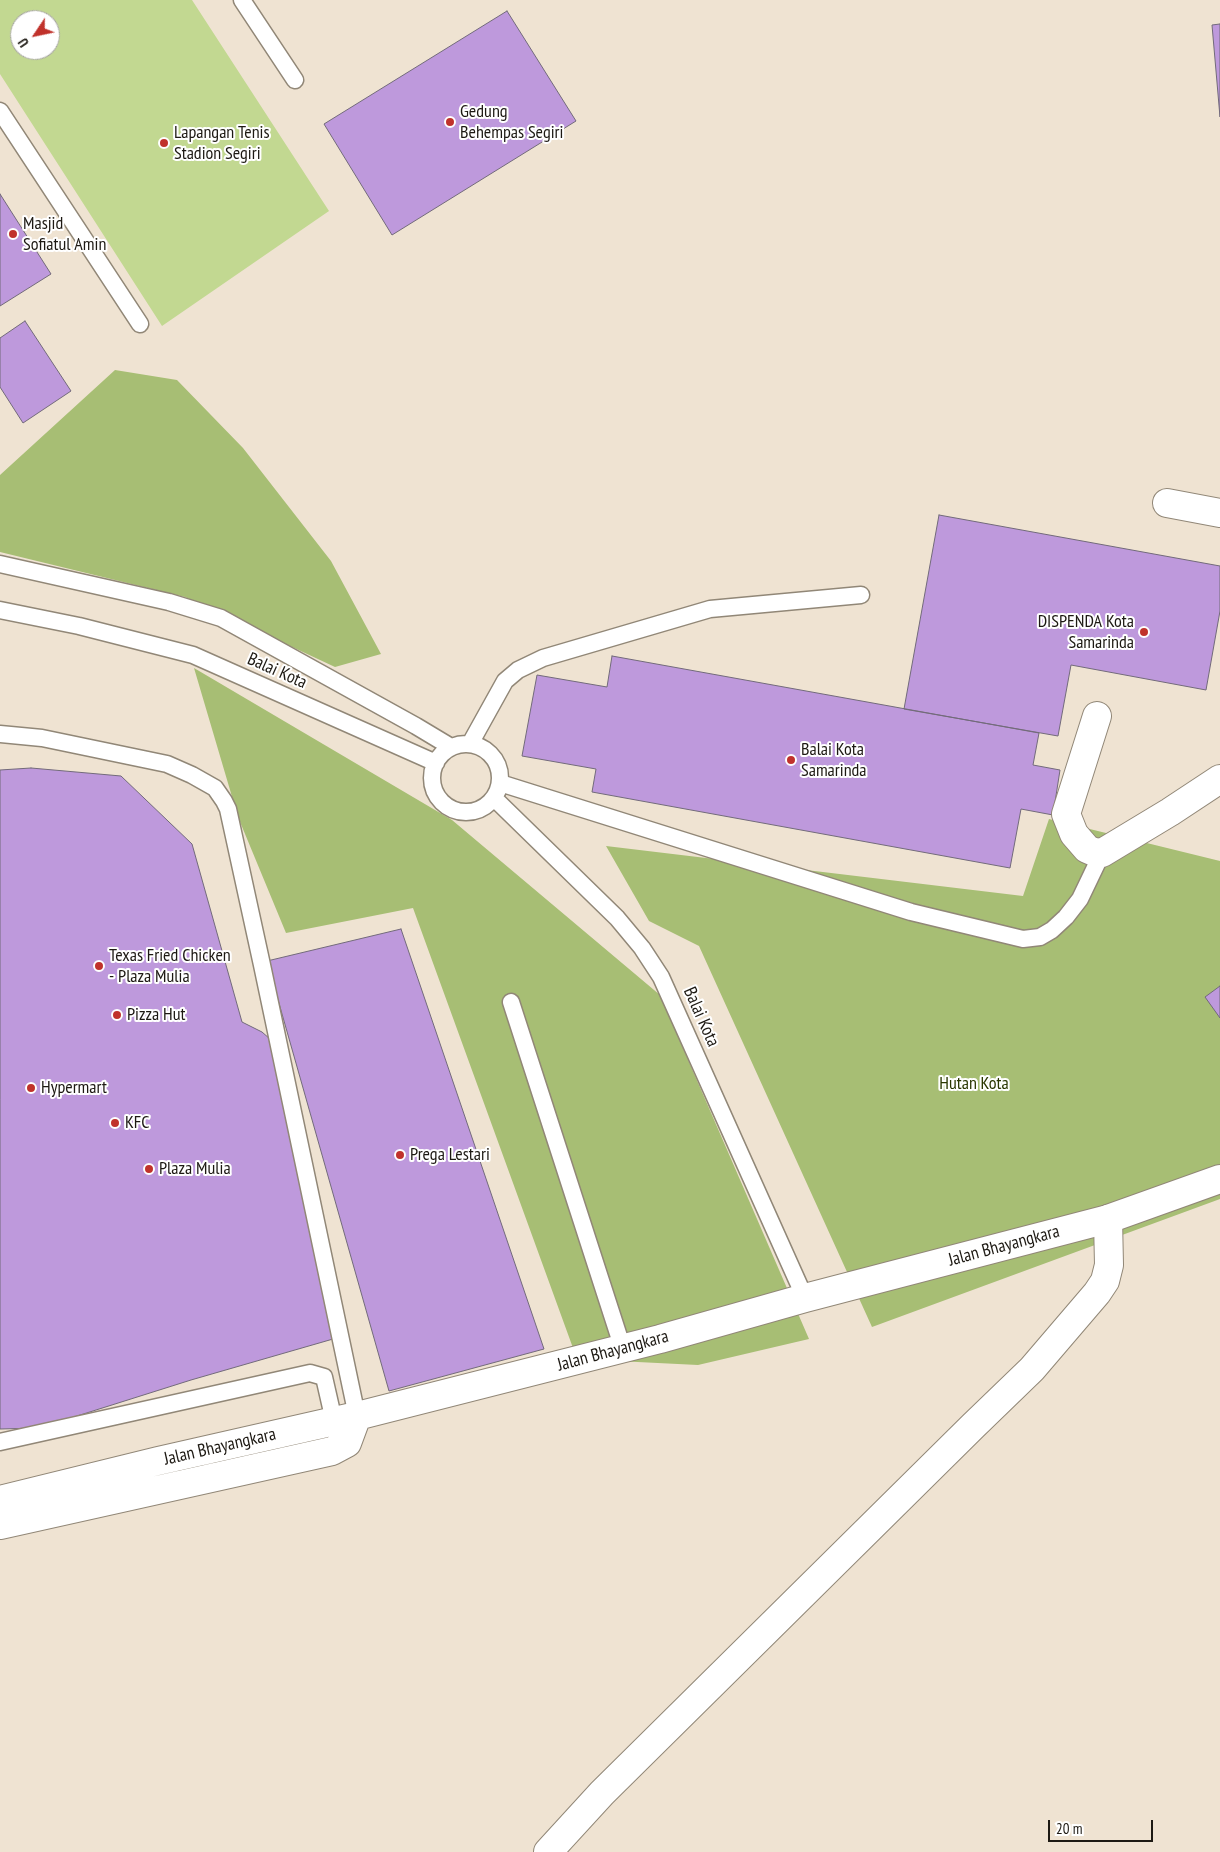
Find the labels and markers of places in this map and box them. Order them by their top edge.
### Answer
place label: Gedung Behempas Segiri [460,101,563,144]
marker: Gedung Behempas Segiri [444,116,456,128]
place label: Lapangan Tenis Stadion Segiri [174,122,270,164]
marker: Lapangan Tenis Stadion Segiri [158,137,170,149]
place label: Masjid Sofiatul Amin [23,213,106,255]
marker: Masjid Sofiatul Amin [7,228,19,240]
place label: DISPENDA Kota Samarinda [1038,611,1134,654]
marker: DISPENDA Kota Samarinda [1138,626,1150,638]
place label: Balai Kota Samarinda [801,739,867,782]
marker: Balai Kota Samarinda [785,754,797,766]
place label: Texas Fried Chicken - Plaza Mulia [109,945,231,988]
marker: Texas Fried Chicken - Plaza Mulia [93,960,105,972]
place label: Pizza Hut [127,1004,185,1026]
marker: Pizza Hut [111,1009,123,1021]
place label: Hypermart [41,1077,107,1099]
marker: Hypermart [25,1082,37,1094]
place label: KFC [125,1112,150,1134]
marker: KFC [109,1117,121,1129]
place label: Prega Lestari [410,1144,490,1166]
marker: Prega Lestari [394,1149,406,1161]
place label: Plaza Mulia [159,1158,231,1180]
marker: Plaza Mulia [143,1163,155,1175]

